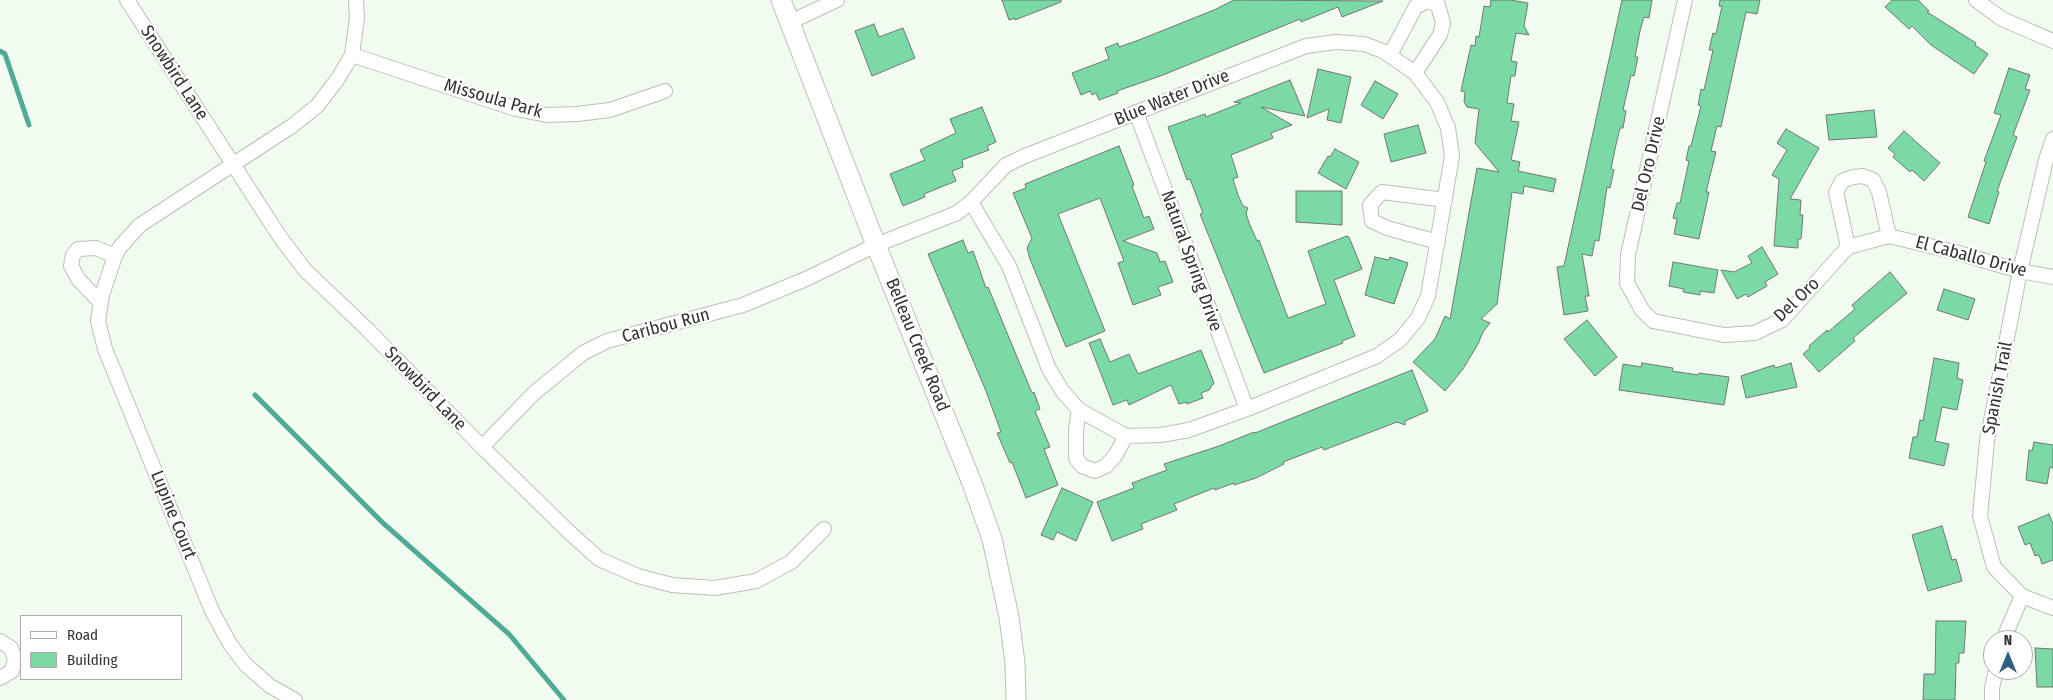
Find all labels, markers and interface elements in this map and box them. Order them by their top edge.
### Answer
street label: Snowbird Lane [135,22,213,124]
street label: Blue Water Drive [1111,65,1233,131]
street label: Missoula Park [441,75,545,123]
street label: Del Oro Drive [1628,114,1670,214]
street label: Natural Spring Drive [1156,188,1226,334]
street label: El Caballo Drive [1913,232,2029,282]
street label: Del Oro [1770,273,1824,327]
street label: Belleau Creek Road [880,275,954,415]
street label: Caribou Run [620,304,712,348]
street label: Spanish Trail [1978,340,2018,436]
street label: Snowbird Lane [380,342,470,436]
street label: Lupine Court [145,468,201,562]
legend [20,615,182,680]
text: Road [67,626,98,644]
north arrow [1983,630,2033,680]
text: N [2004,632,2012,649]
text: Building [67,651,118,669]

